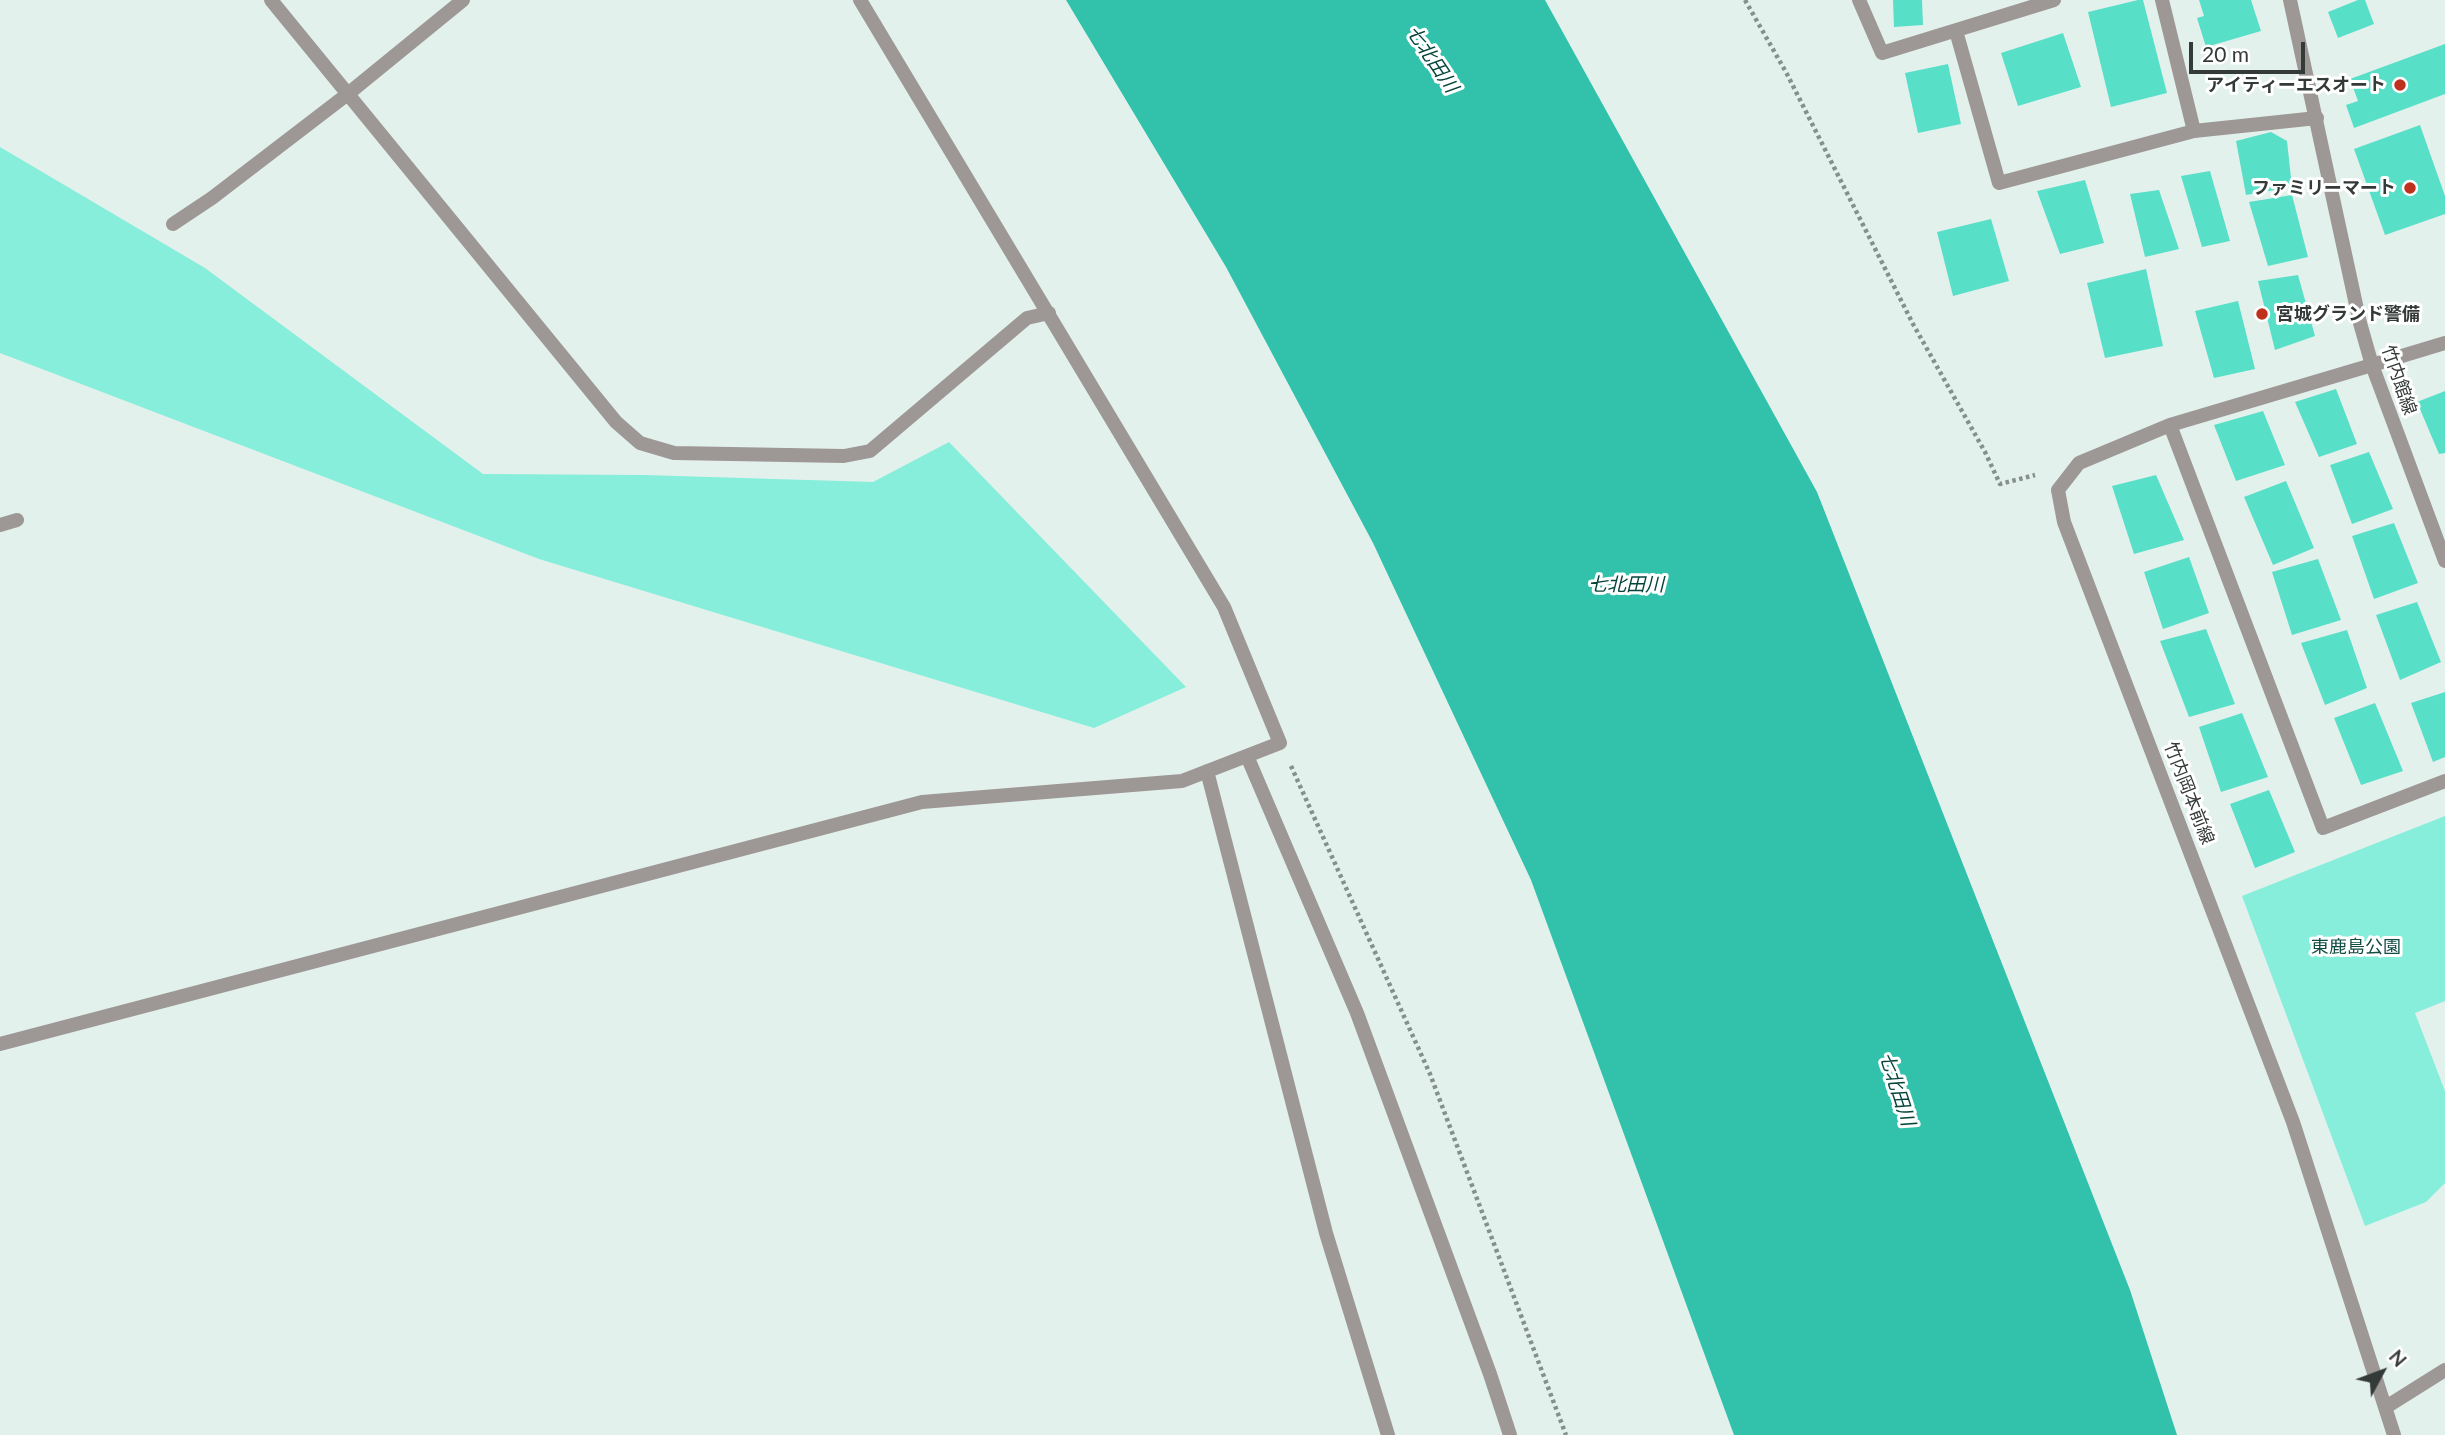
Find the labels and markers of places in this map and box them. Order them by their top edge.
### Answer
place label: アイティーエスオート [2206,74,2386,96]
marker: アイティーエスオート [2392,77,2408,93]
place label: ファミリーマート [2252,177,2396,199]
marker: ファミリーマート [2402,180,2418,196]
place label: 宮城グランド警備 [2276,303,2420,325]
marker: 宮城グランド警備 [2254,306,2270,322]

